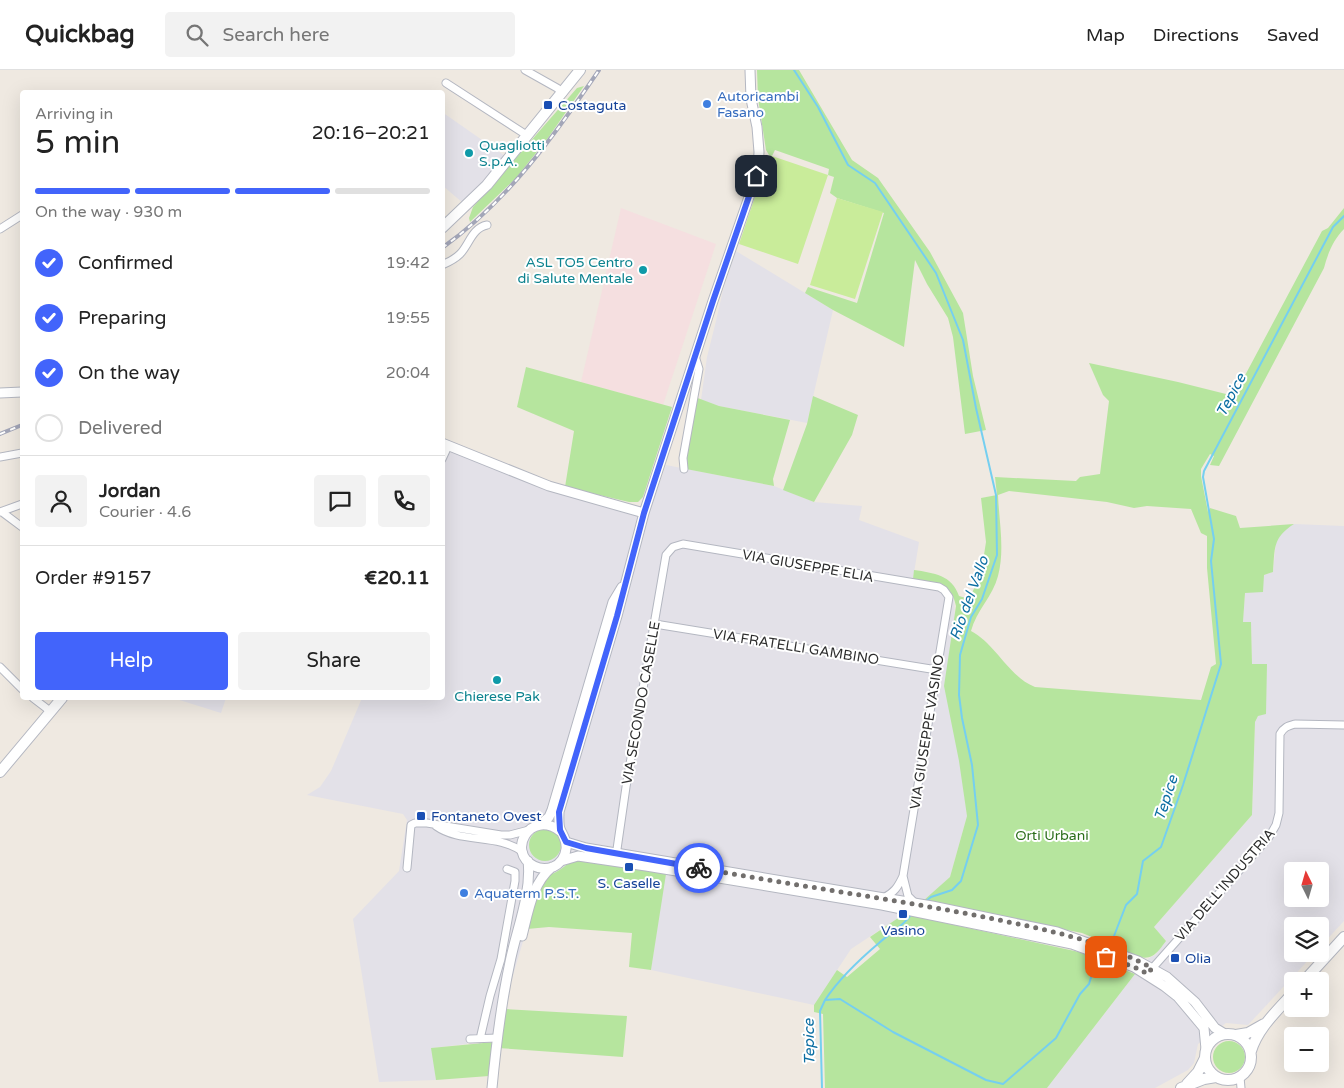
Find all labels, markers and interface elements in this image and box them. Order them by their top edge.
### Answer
search box [165,12,515,57]
text: Quickbag [25,20,135,49]
icon: search [183,21,211,49]
text: Search here [223,24,329,46]
text: Map [1086,24,1125,46]
text: Directions [1153,24,1239,46]
text: Saved [1267,24,1319,46]
place label: Autoricambi Fasano [717,88,799,121]
place label: Costaguta [558,97,626,114]
marker: Autoricambi Fasano [701,98,713,110]
marker: Costaguta [542,99,554,111]
text: Arriving in [35,104,113,124]
text: 20:16–20:21 [312,122,430,144]
text: 5 min [35,124,120,162]
place label: Quagliotti S.p.A. [479,137,545,170]
marker: Quagliotti S.p.A. [463,147,475,159]
pin [735,155,777,197]
icon: home [742,162,770,190]
text: On the way · 930 m [35,202,182,222]
icon: check [35,249,63,277]
text: Confirmed [78,252,173,274]
text: 19:42 [386,253,430,273]
place label: ASL TO5 Centro di Salute Mentale [517,254,633,287]
marker: ASL TO5 Centro di Salute Mentale [637,264,649,276]
icon: check [35,304,63,332]
text: Preparing [78,307,167,329]
text: 19:55 [386,308,430,328]
icon: check [35,359,63,387]
text: On the way [78,362,180,384]
text: 20:04 [386,363,430,383]
water label: Tepice [1212,369,1251,420]
text: Delivered [78,417,163,439]
button: person [35,475,87,527]
button: chat [314,475,366,527]
button: phone [378,475,430,527]
text: Jordan [99,480,161,502]
text: Courier · 4.6 [99,502,191,522]
street label: VIA GIUSEPPE ELIA [741,546,875,586]
water label: Rio del Vallo [946,553,993,642]
text: Order #9157 [35,567,152,589]
text: €20.11 [364,567,430,589]
street label: VIA SECONDO CASELLE [618,620,664,786]
street label: VIA FRATELLI GAMBINO [712,625,880,669]
button: Help [35,632,228,690]
button: Share [238,632,430,690]
street label: VIA GIUSEPPE VASINO [906,653,948,811]
marker: Chierese Pak [491,674,503,686]
place label: Chierese Pak [454,688,540,705]
water label: Tepice [1150,772,1182,823]
place label: Fontaneto Ovest [431,808,542,825]
marker: Fontaneto Ovest [415,810,427,822]
street label: VIA DELL'INDUSTRIA [1171,825,1279,945]
park label: Orti Urbani [1015,827,1089,844]
courier [674,843,724,893]
icon: bike [685,854,713,882]
marker: S. Caselle [623,861,635,873]
north arrow [1284,862,1329,908]
map controls [1284,862,1329,1072]
place label: S. Caselle [597,875,661,892]
place label: Aquaterm P.S.T. [474,885,579,902]
marker: Aquaterm P.S.T. [458,887,470,899]
marker: Vasino [897,908,909,920]
button: layers [1284,917,1329,962]
place label: Vasino [881,922,925,939]
pin [1085,936,1127,978]
icon: bag [1092,943,1120,971]
place label: Olia [1185,950,1211,967]
marker: Olia [1169,952,1181,964]
button: + [1284,972,1329,1017]
water label: Tepice [800,1017,818,1065]
button: − [1284,1027,1329,1072]

